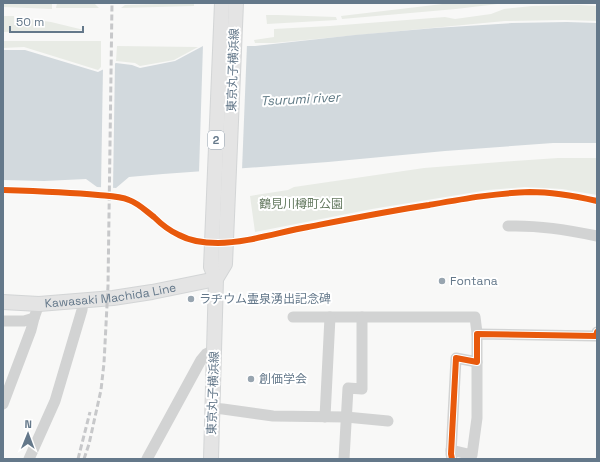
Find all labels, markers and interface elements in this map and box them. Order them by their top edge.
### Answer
scale bar [10,8,83,34]
text: 50 m [16,14,44,30]
street label: 東京丸子横浜線 [224,28,242,112]
water label: Tsurumi river [260,88,342,110]
road number: 2 [208,131,224,149]
park label: 鶴見川樽町公園 [259,196,343,212]
place label: Fontana [450,273,498,289]
marker: Fontana [437,276,447,286]
street label: Kawasaki Machida Line [44,279,178,312]
place label: ラヂウム霊泉湧出記念碑 [199,291,331,307]
marker: ラヂウム霊泉湧出記念碑 [186,294,196,304]
street label: 東京丸子横浜線 [204,351,222,435]
place label: 創価学会 [259,371,307,387]
marker: 創価学会 [246,374,256,384]
north arrow [8,414,48,454]
text: N [24,417,32,431]

